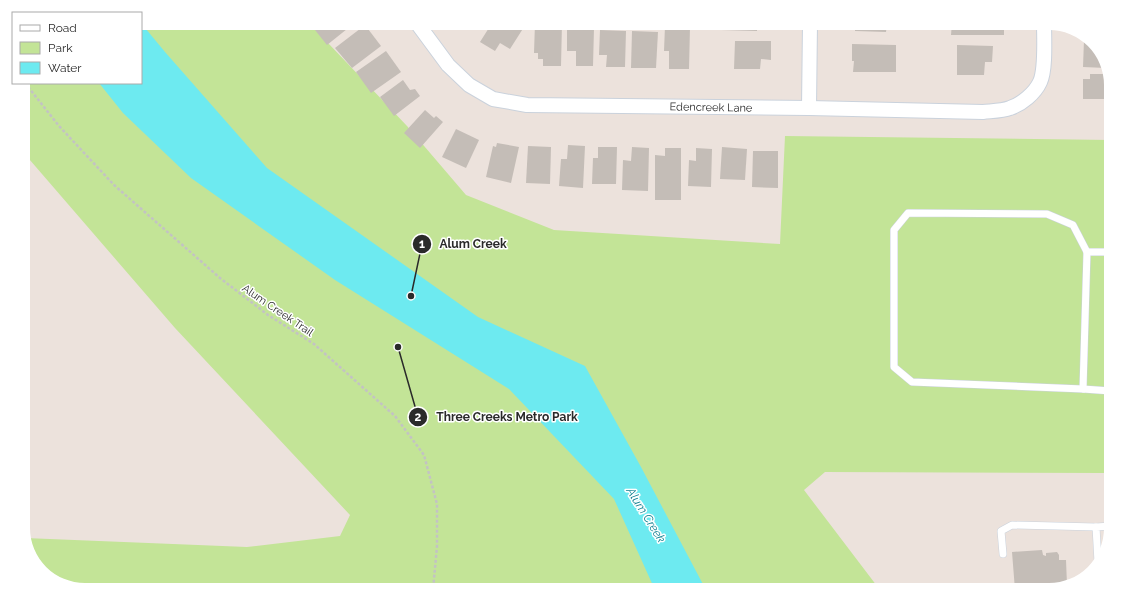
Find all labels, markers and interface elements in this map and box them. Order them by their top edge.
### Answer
legend [12,12,142,84]
text: Road [48,21,77,35]
text: Park [48,41,73,55]
text: Water [48,61,82,75]
street label: Edencreek Lane [669,100,753,115]
callout: Alum Creek [412,232,515,256]
text: 1 [419,237,425,251]
text: Alum Creek [439,237,507,251]
street label: Alum Creek Trail [240,282,316,339]
callout: Three Creeks Metro Park [408,405,586,429]
text: 2 [415,410,422,424]
text: Three Creeks Metro Park [436,410,578,424]
water label: Alum Creek [623,484,669,546]

